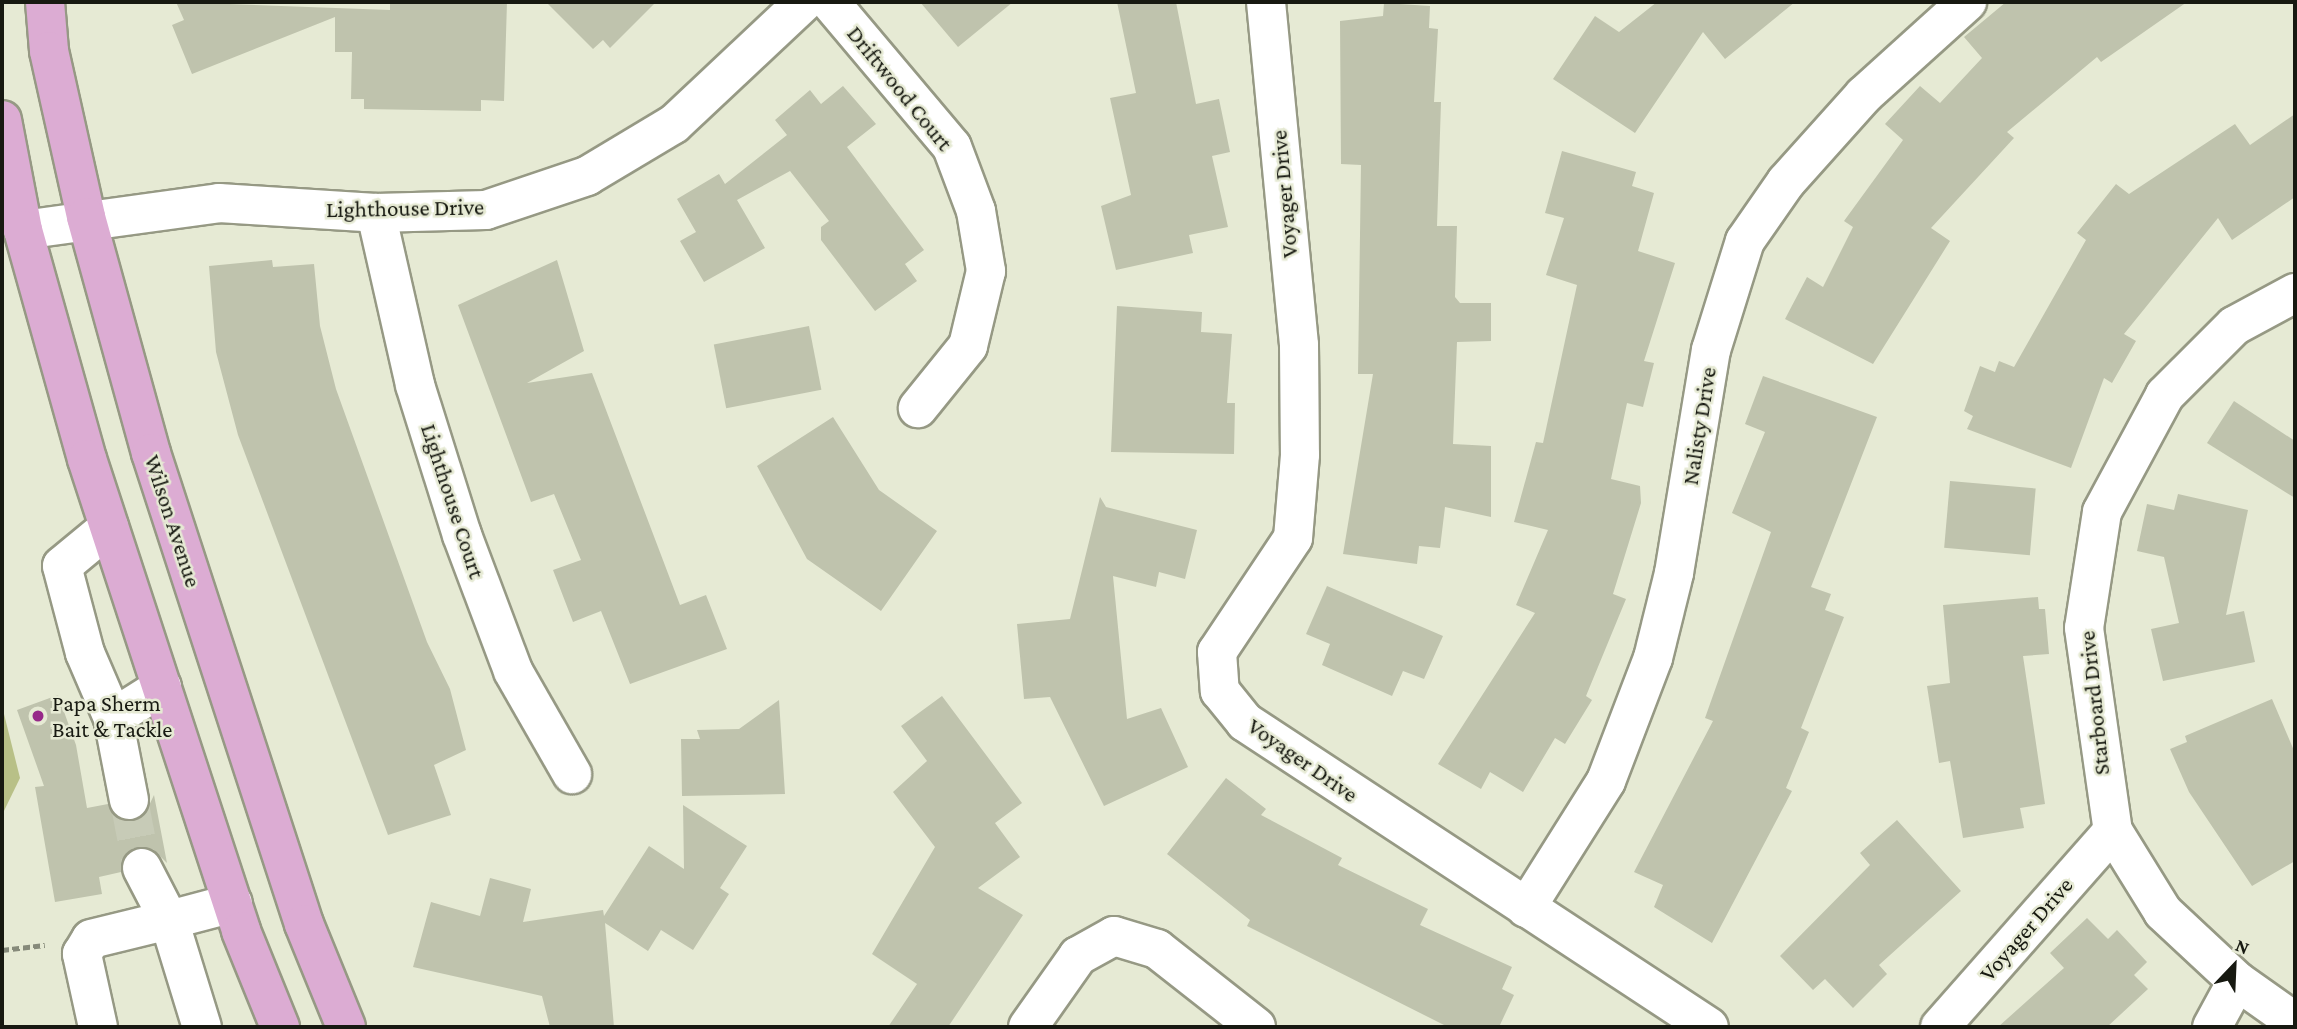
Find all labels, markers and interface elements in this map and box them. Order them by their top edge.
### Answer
street label: Driftwood Court [841,20,959,156]
street label: Voyager Drive [1265,129,1303,259]
street label: Lighthouse Drive [326,193,484,223]
street label: Nalisty Drive [1676,365,1722,487]
street label: Lighthouse Court [415,420,491,582]
street label: Wilson Avenue [139,451,207,591]
street label: Starboard Drive [2073,629,2115,777]
place label: Papa Sherm Bait & Tackle [52,689,172,743]
marker: Papa Sherm Bait & Tackle [30,708,46,724]
street label: Voyager Drive [1243,712,1363,808]
street label: Voyager Drive [1974,872,2078,986]
north arrow [2199,931,2269,1001]
text: N [2232,934,2252,958]

